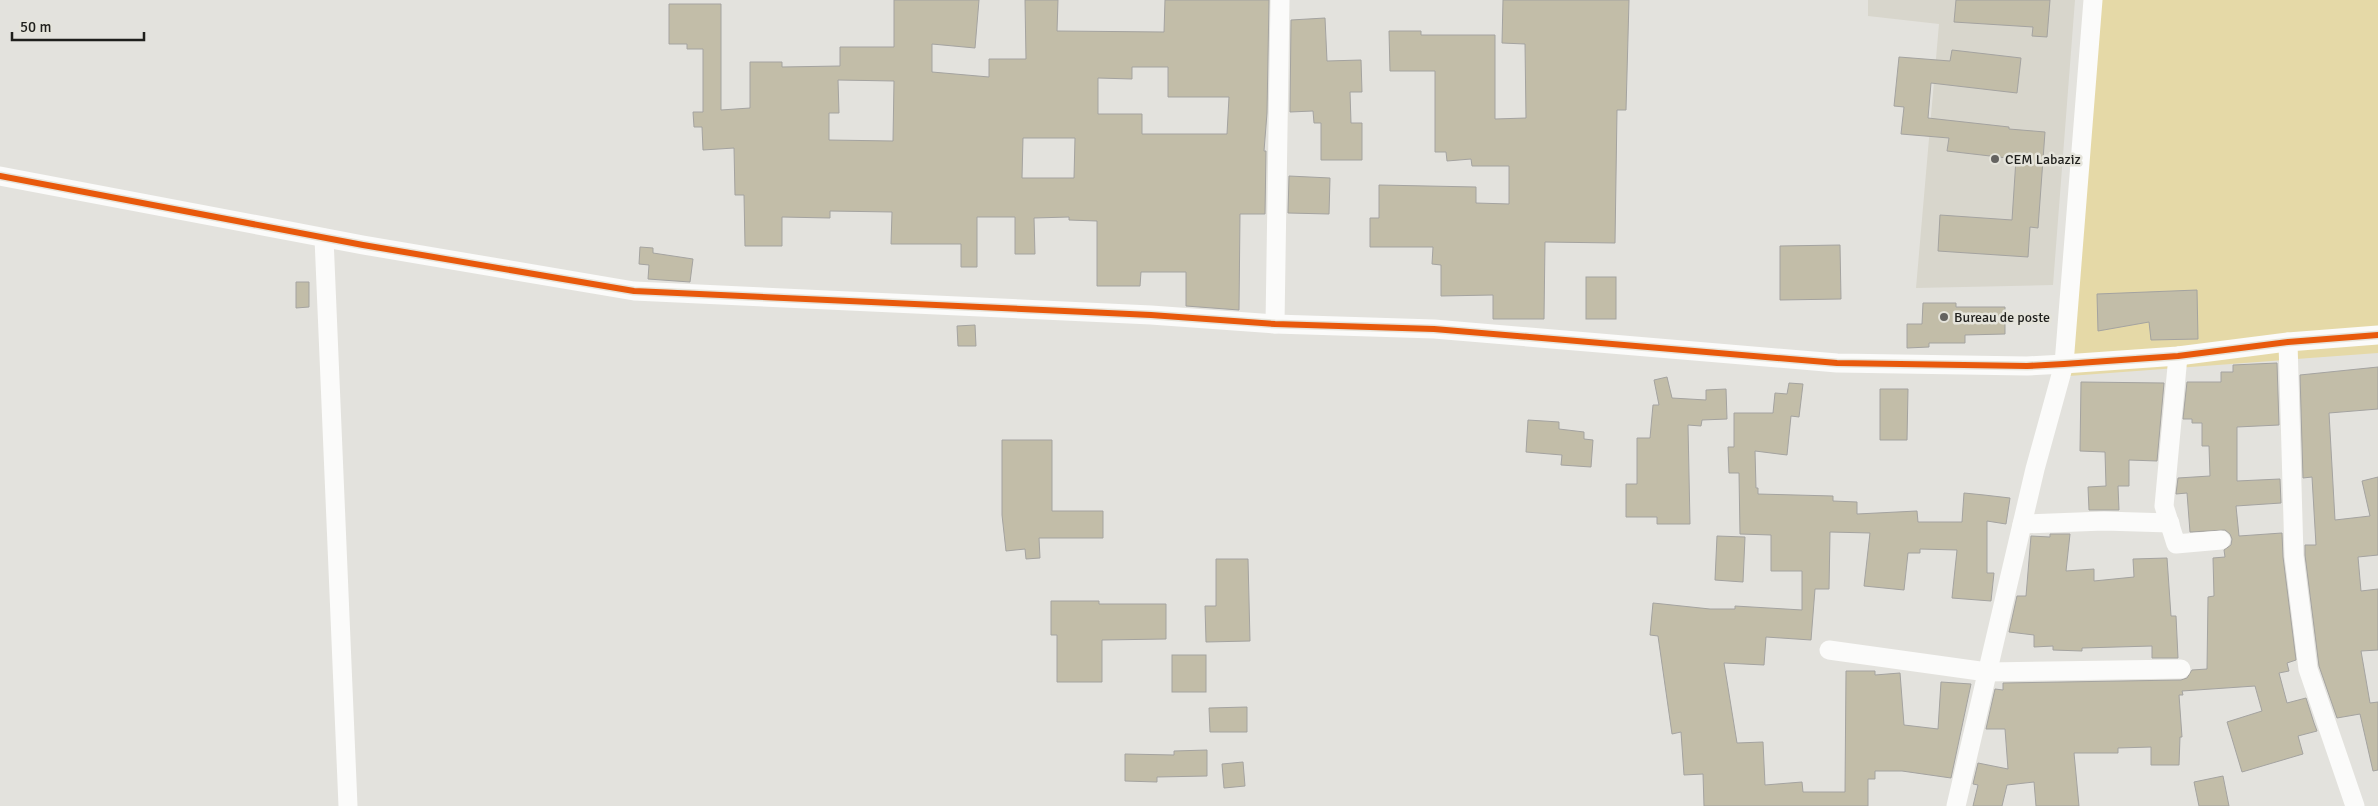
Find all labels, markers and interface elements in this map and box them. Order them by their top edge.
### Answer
scale bar [12,10,145,42]
text: 50 m [20,18,51,36]
place label: CEM Labaziz [2005,151,2081,168]
marker: CEM Labaziz [1989,153,2001,165]
place label: Bureau de poste [1954,309,2050,326]
marker: Bureau de poste [1938,311,1950,323]

